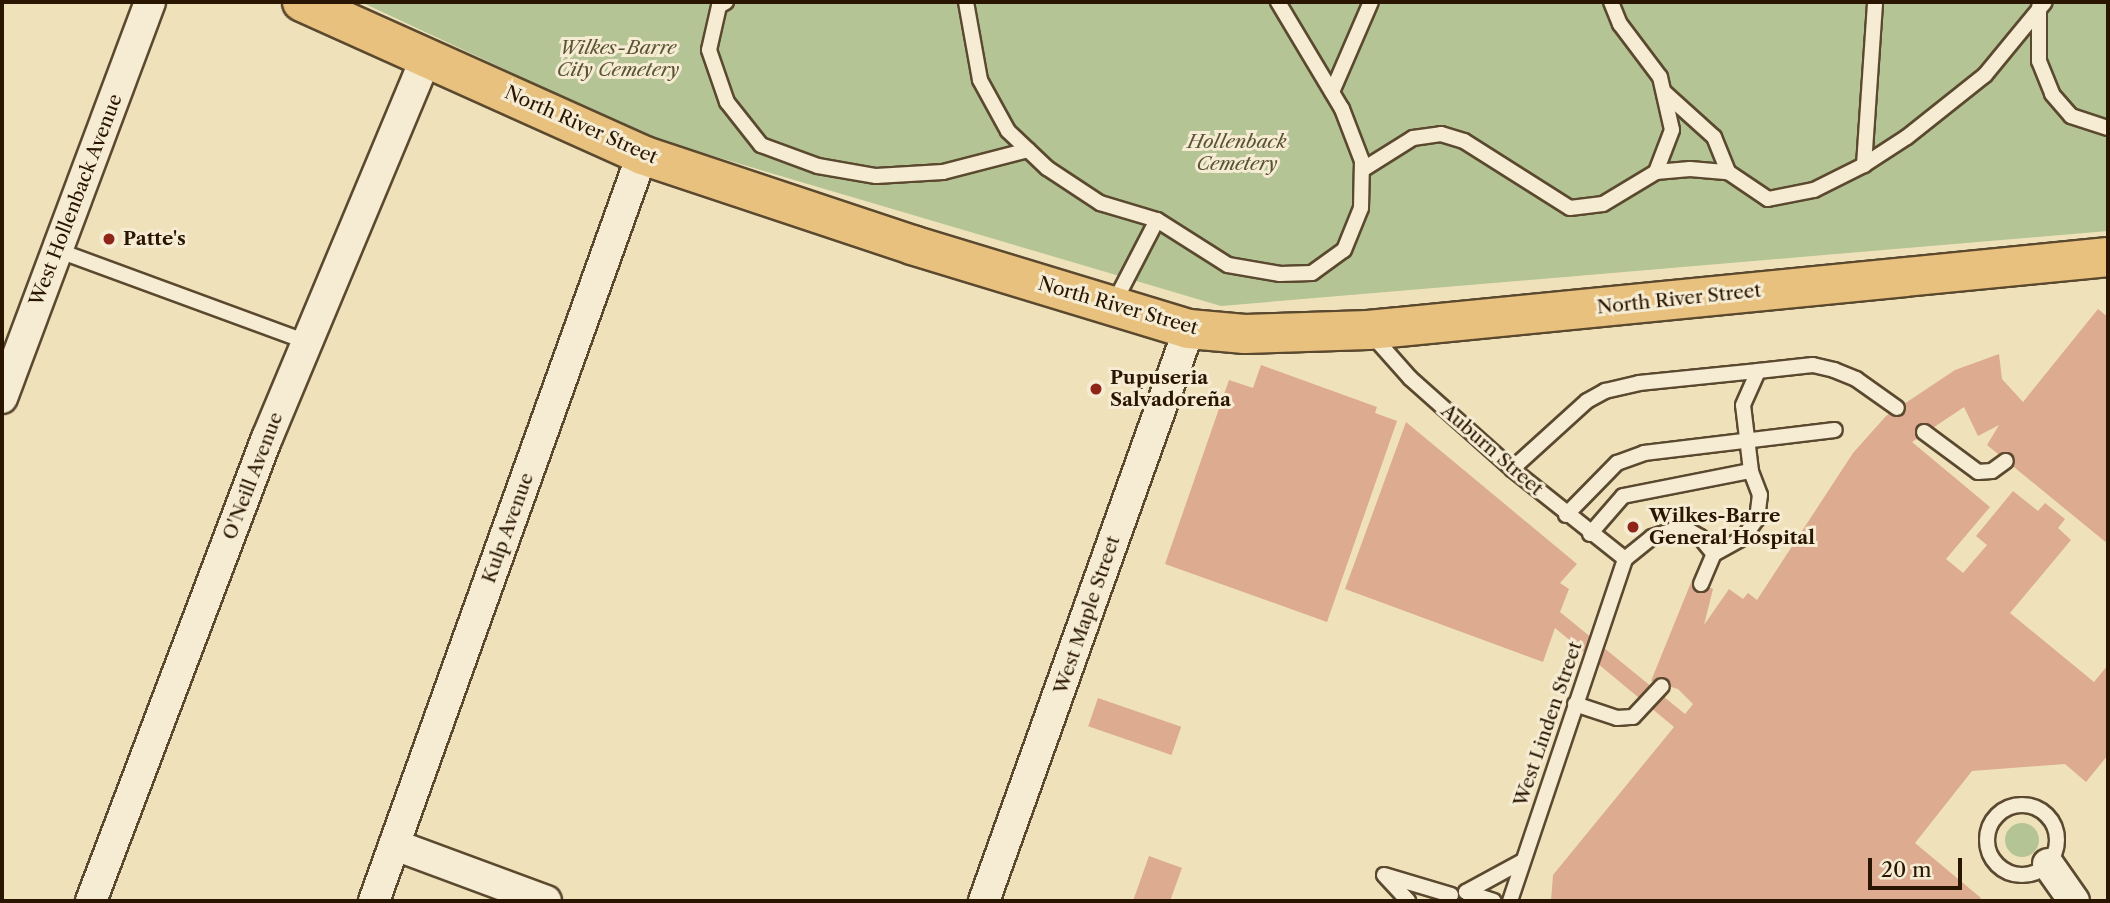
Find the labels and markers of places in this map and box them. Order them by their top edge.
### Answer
place label: Patte's [123,228,186,250]
marker: Patte's [101,231,117,247]
place label: Pupuseria Salvadoreña [1110,367,1231,411]
marker: Pupuseria Salvadoreña [1088,381,1104,397]
place label: Wilkes-Barre General Hospital [1649,505,1815,549]
marker: Wilkes-Barre General Hospital [1623,517,1643,537]

